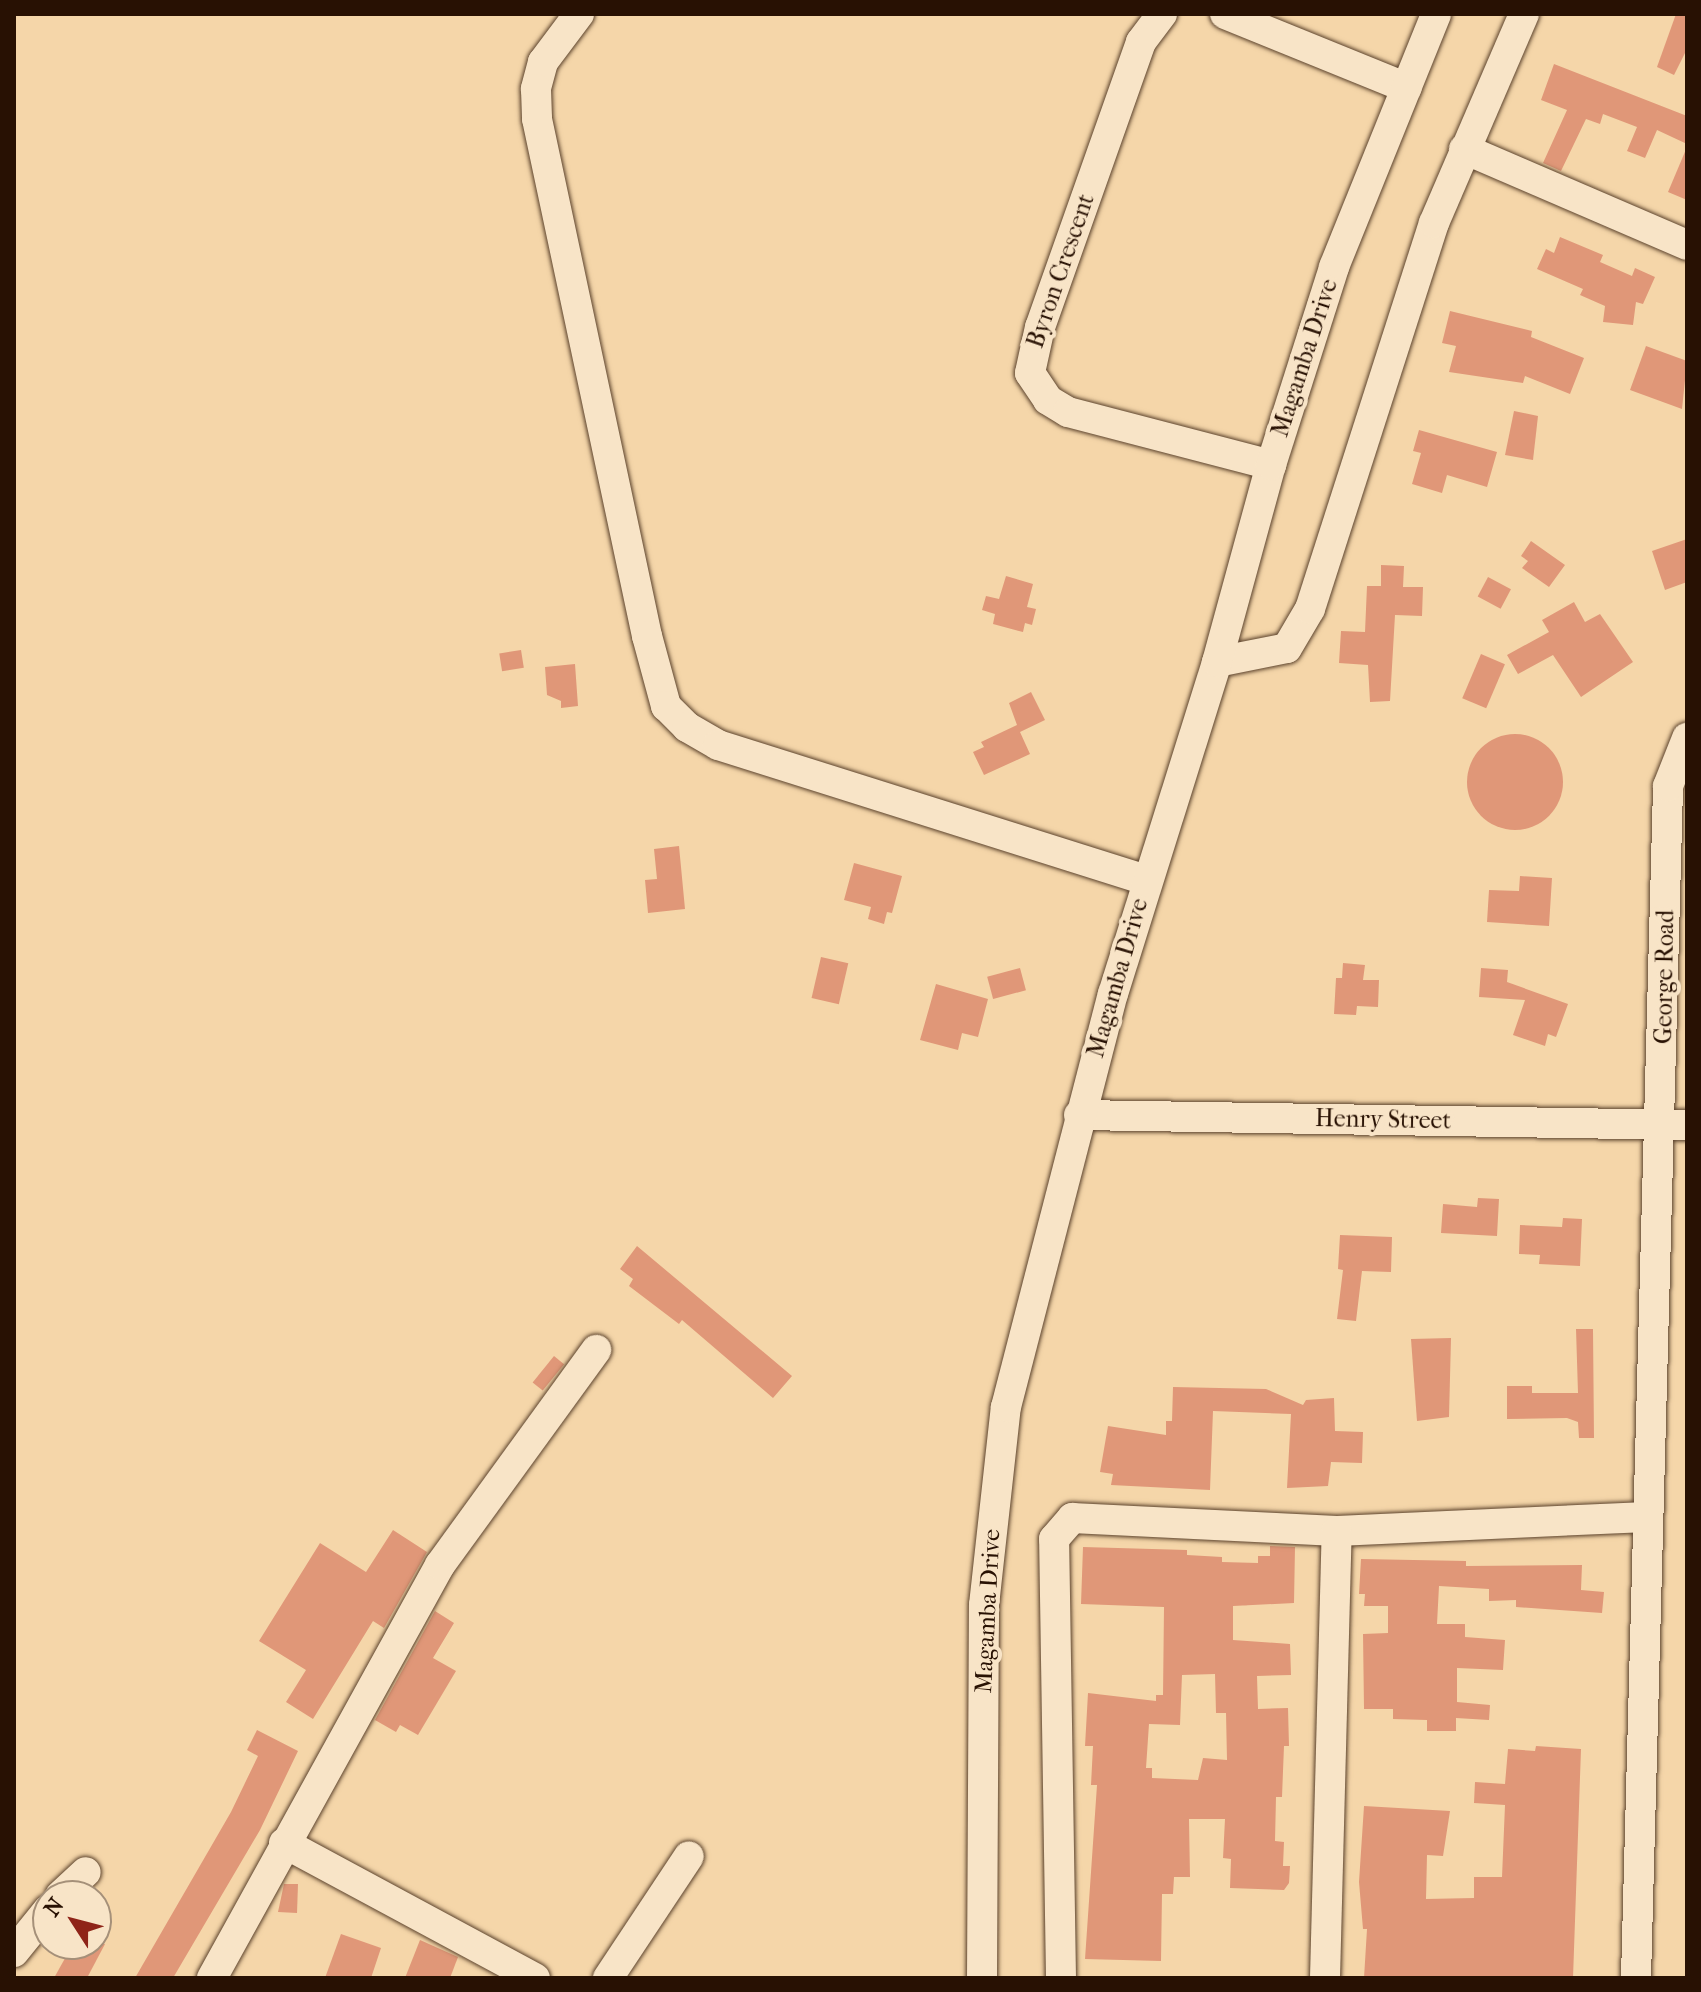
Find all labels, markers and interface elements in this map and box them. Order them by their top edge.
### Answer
street label: Byron Crescent [1021,190,1101,352]
street label: Magamba Drive [1266,275,1344,441]
street label: Magamba Drive [1082,895,1154,1061]
street label: George Road [1649,910,1681,1044]
street label: Henry Street [1315,1104,1451,1136]
street label: Magamba Drive [969,1528,1007,1694]
north arrow [32,1880,112,1960]
text: N [39,1893,70,1921]

